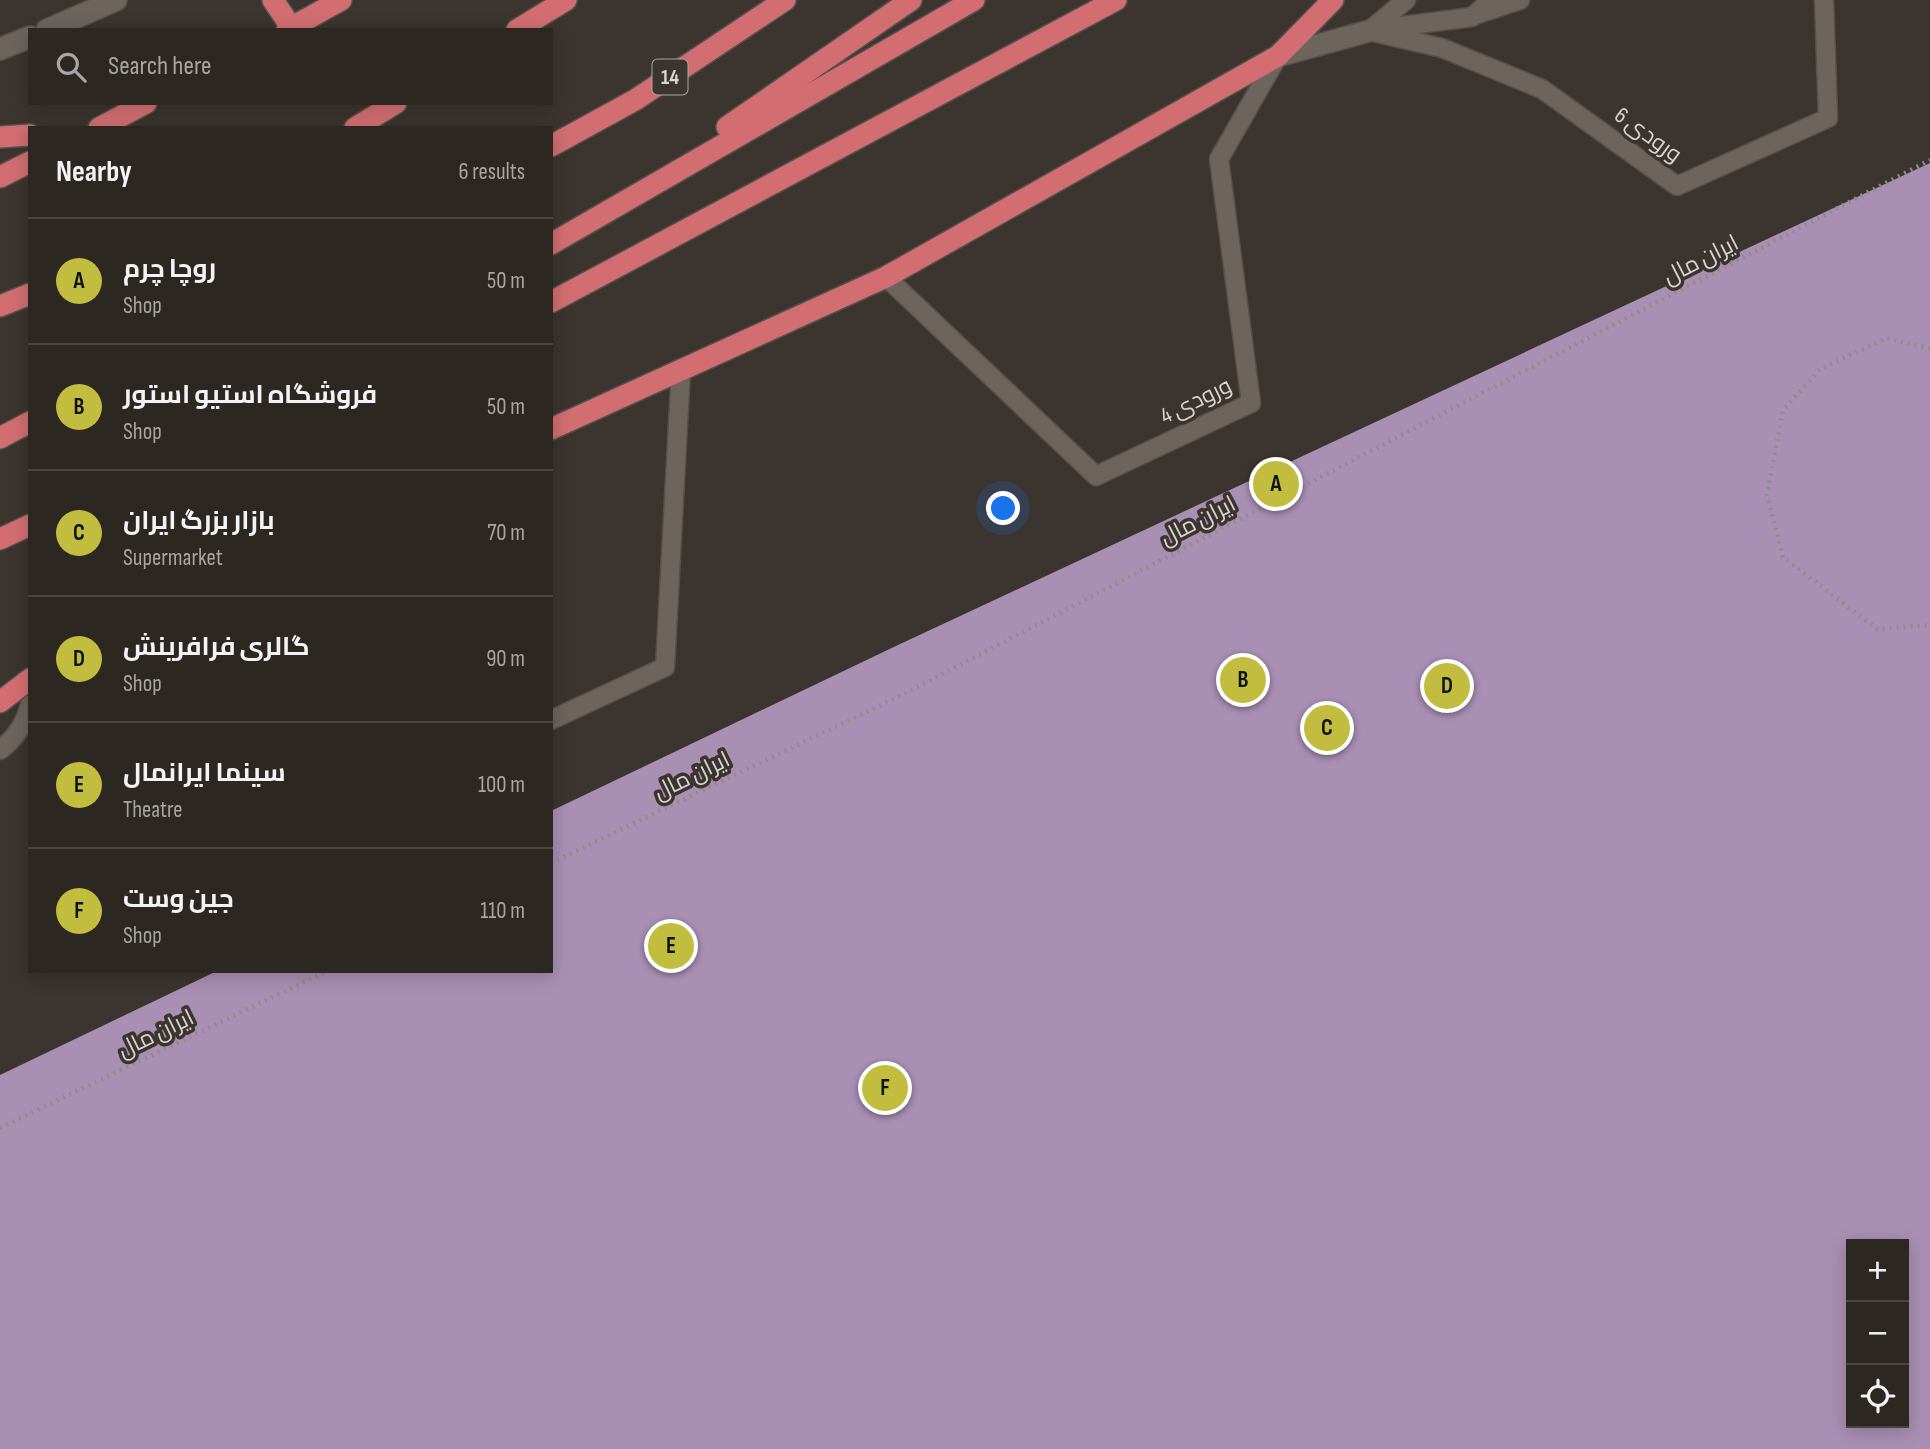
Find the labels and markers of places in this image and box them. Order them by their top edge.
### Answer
pin: A [1253,458,1299,510]
pin: B [1220,654,1266,706]
pin: D [1424,660,1470,712]
pin: C [1304,702,1350,754]
pin: E [648,920,694,972]
pin: F [862,1062,908,1114]

